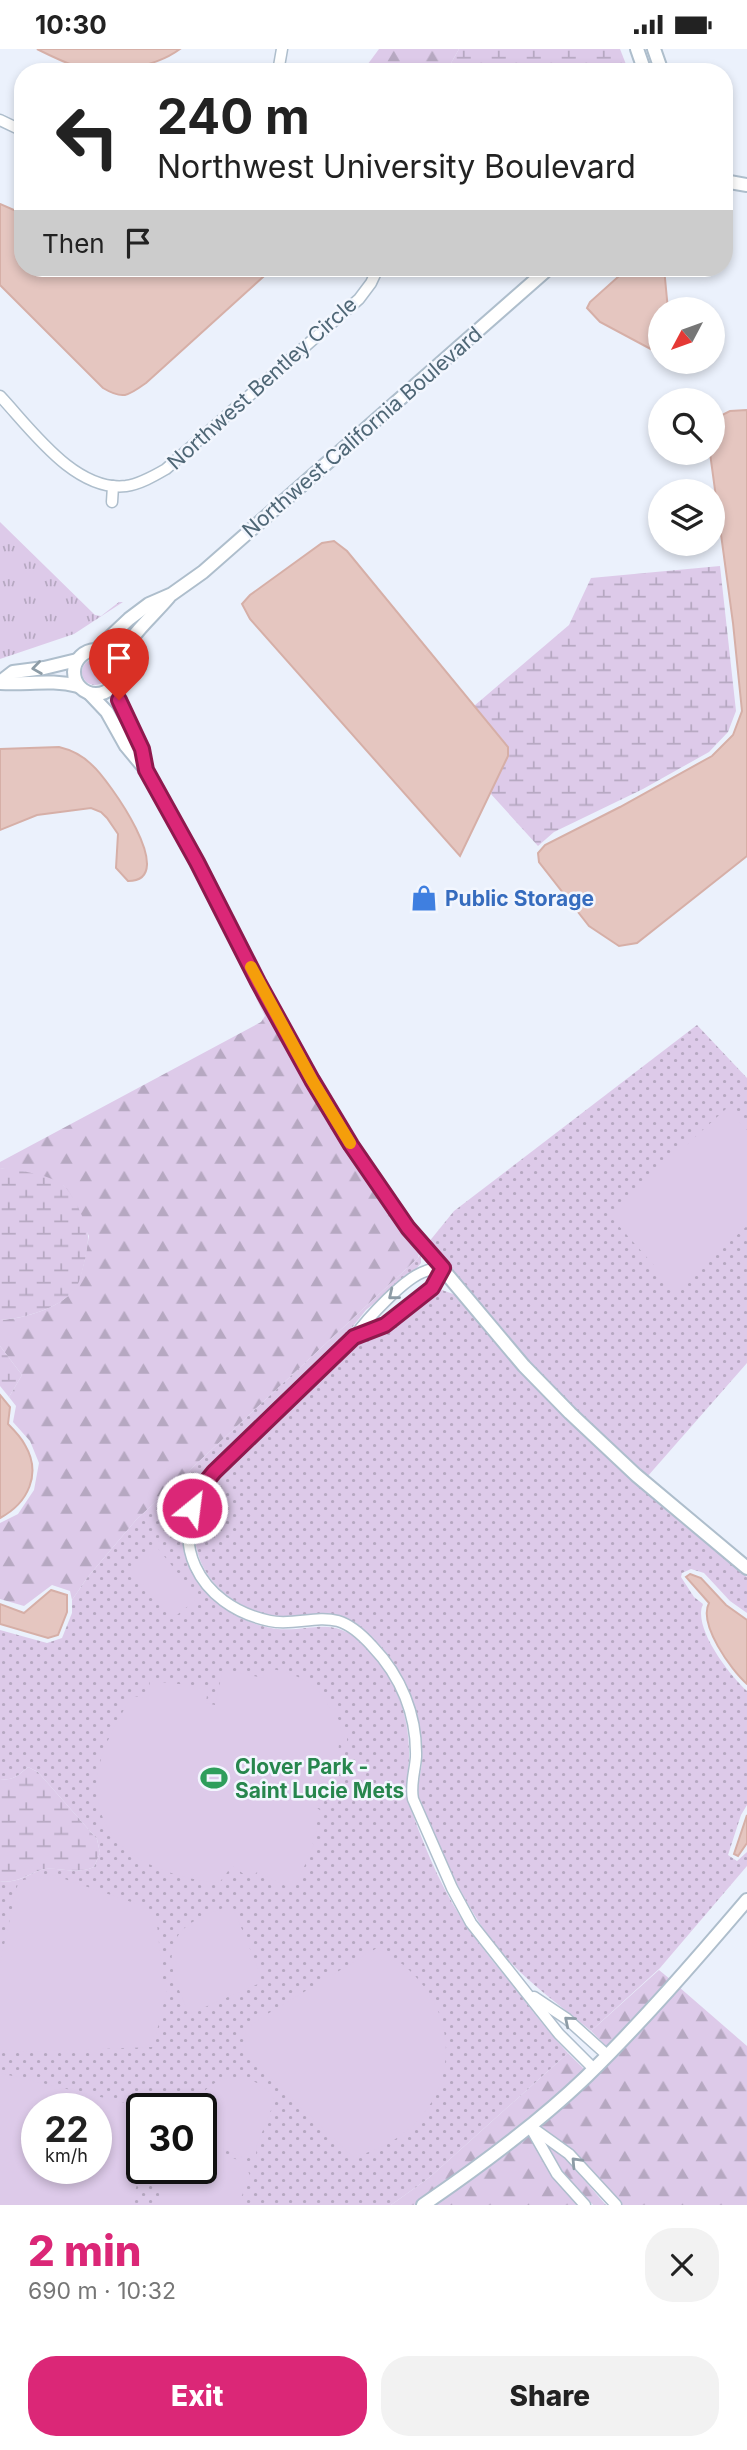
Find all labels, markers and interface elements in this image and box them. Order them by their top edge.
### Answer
text: 10:30 [35,9,107,40]
text: 240 m [157,87,310,146]
icon: left [42,91,133,182]
text: Northwest University Boulevard [157,147,636,186]
icon: arrive [119,224,157,262]
text: Then [42,228,105,259]
street label: Northwest Bentley Circle [162,291,362,475]
north arrow [648,297,724,375]
map controls [648,297,725,556]
street label: Northwest California Boulevard [237,321,487,543]
button: search [648,388,725,465]
button: layers [648,479,725,556]
pin [89,628,149,700]
icon: arrive [100,639,138,677]
one-way arrow [31,661,43,676]
shop icon: Public Storage [409,883,439,913]
place label: Public Storage [445,886,594,911]
one-way arrow [388,1287,401,1299]
position arrow [155,1471,229,1545]
place label: Clover Park - Saint Lucie Mets [235,1754,404,1803]
sports icon: Clover Park - Saint Lucie Mets [199,1763,229,1793]
one-way arrow [565,2017,578,2029]
speed limit sign: 30 [126,2093,217,2184]
text: 22 [44,2108,89,2150]
text: km/h [45,2145,88,2166]
one-way arrow [572,2157,584,2170]
text: 2 min [28,2225,142,2276]
button: close [645,2228,719,2302]
text: 690 m · 10:32 [28,2277,176,2305]
button: Exit [28,2356,367,2436]
button: Share [381,2356,719,2436]

